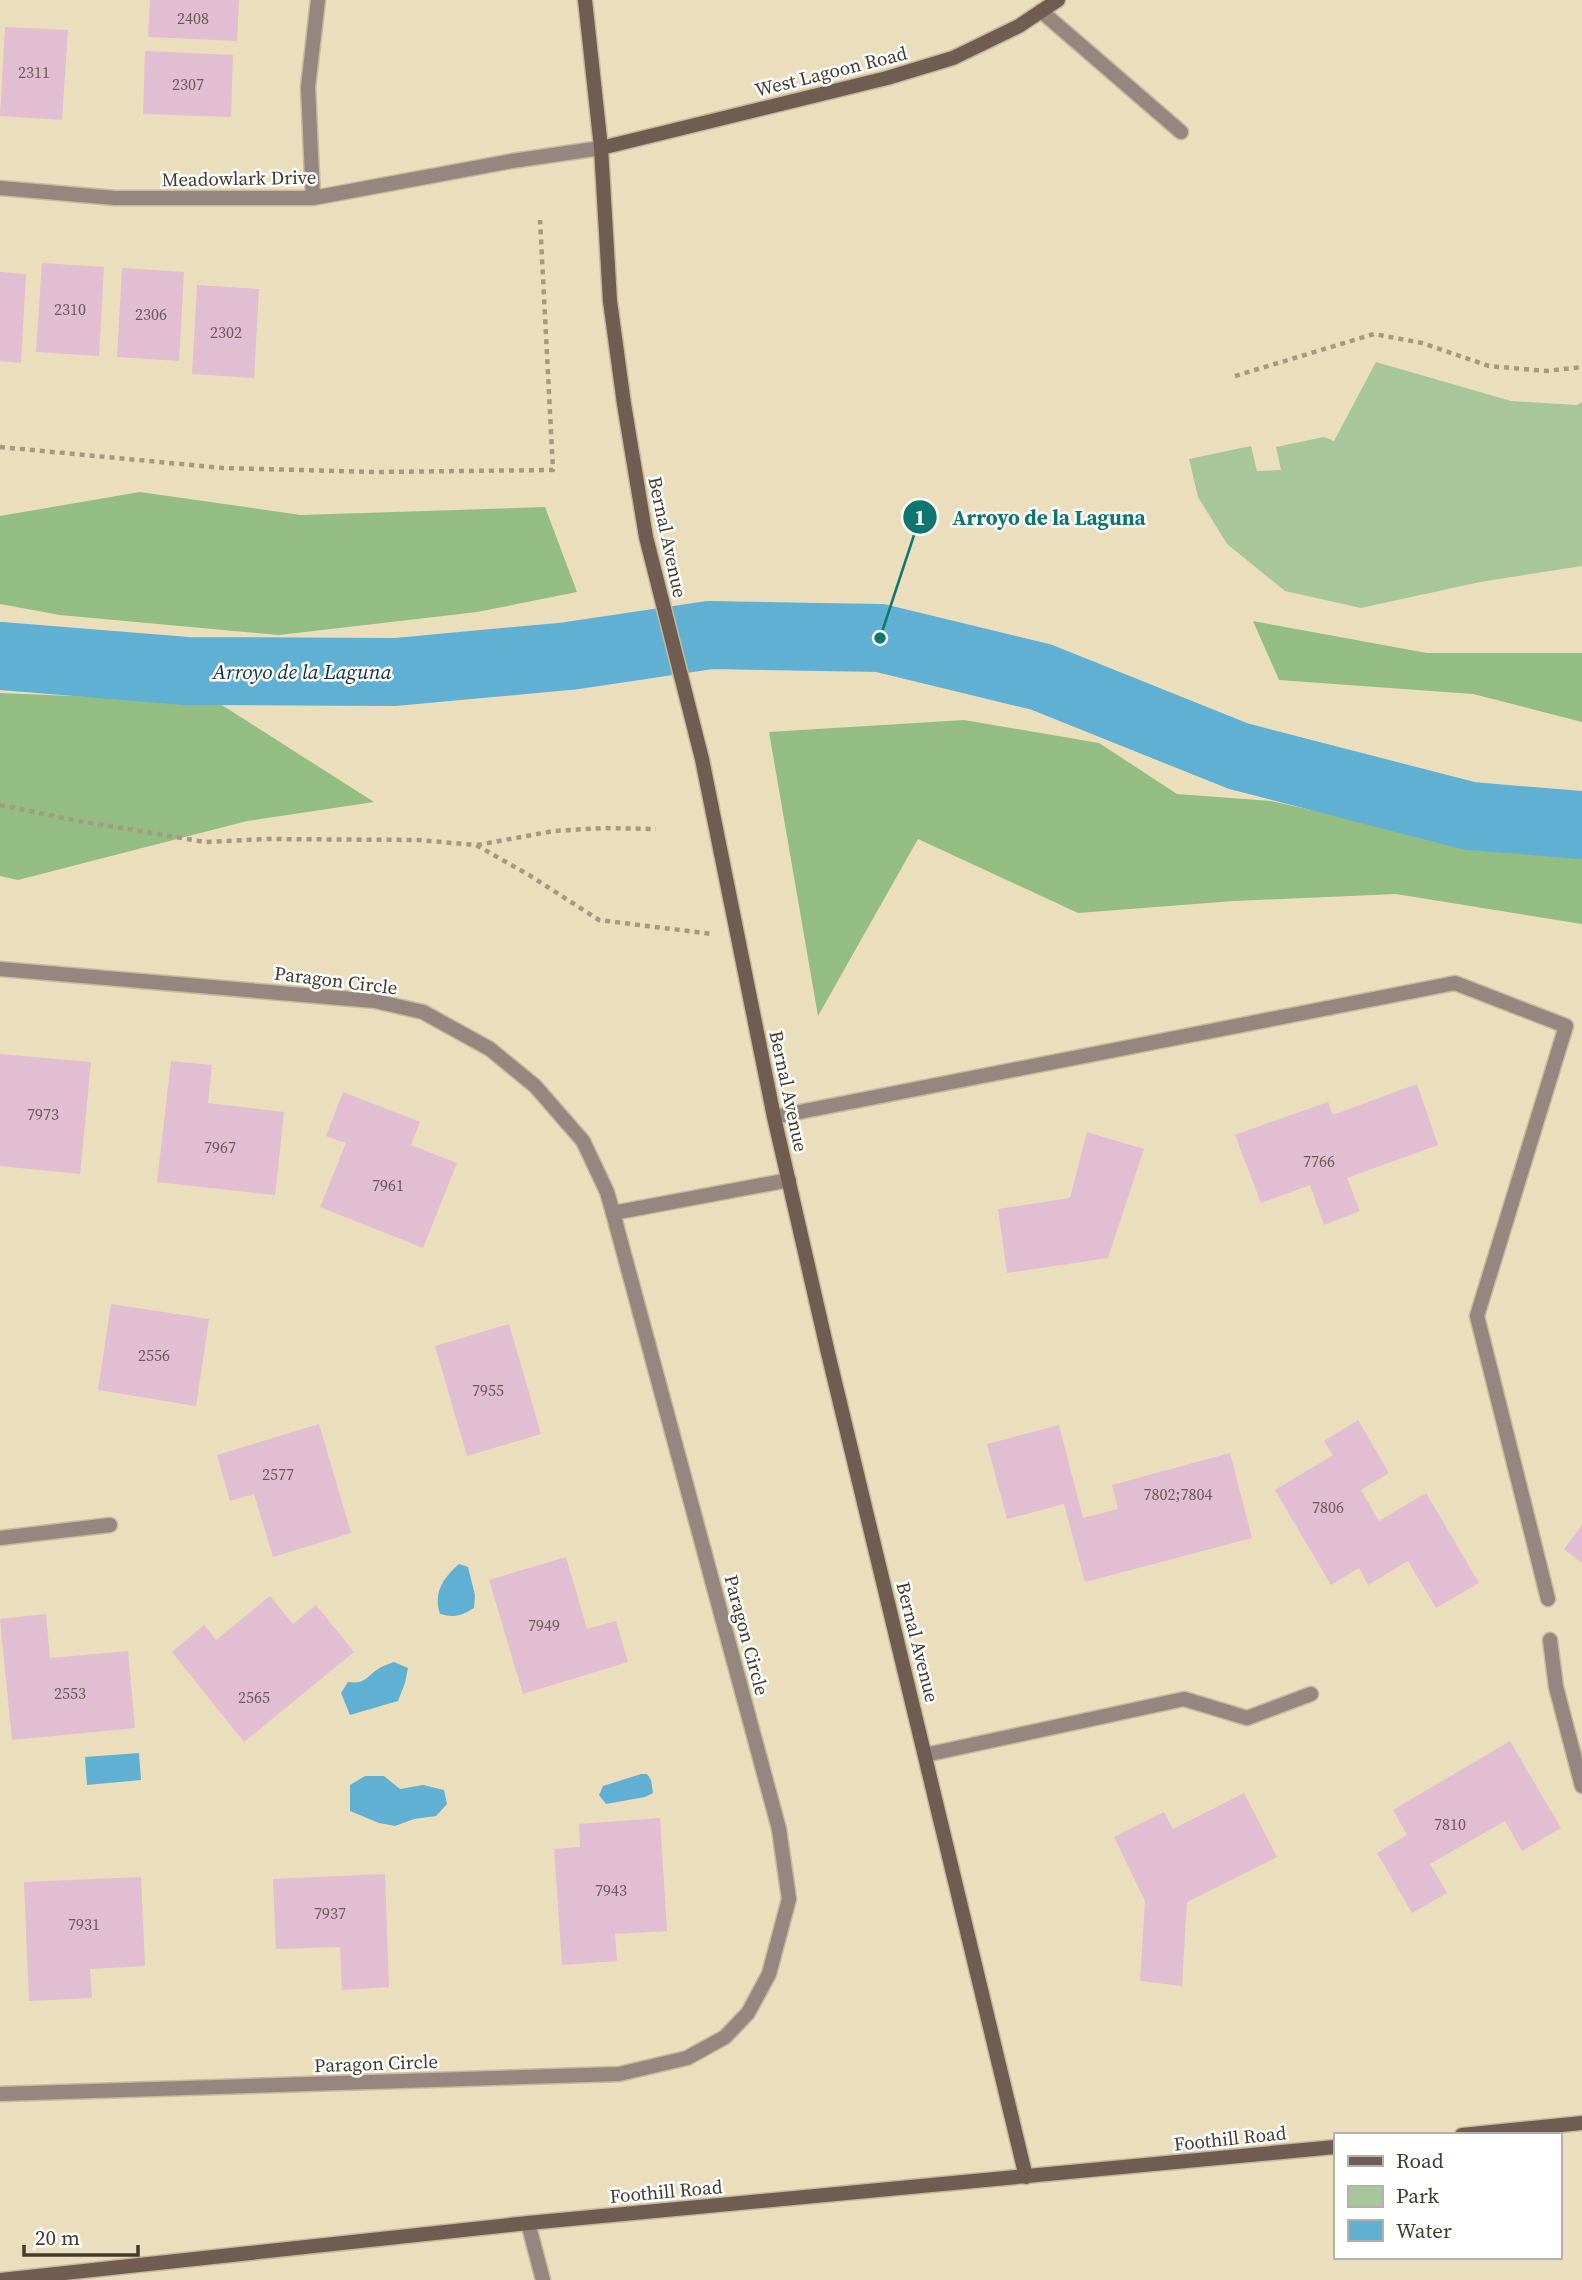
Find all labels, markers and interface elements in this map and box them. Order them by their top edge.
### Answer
house number: 2408 [177,7,209,29]
street label: West Lagoon Road [752,39,910,102]
house number: 2311 [18,61,50,83]
house number: 2307 [172,73,204,95]
street label: Meadowlark Drive [161,164,317,192]
house number: 2310 [54,298,86,320]
house number: 2306 [135,303,167,325]
house number: 2302 [210,321,242,343]
street label: Bernal Avenue [642,474,694,600]
callout: Arroyo de la Laguna [903,496,1159,538]
text: 1 [914,503,926,532]
text: Arroyo de la Laguna [952,503,1147,532]
water label: Arroyo de la Laguna [211,657,392,686]
street label: Paragon Circle [273,960,399,1000]
street label: Bernal Avenue [763,1028,815,1154]
house number: 7973 [27,1103,59,1125]
house number: 7967 [204,1136,236,1158]
house number: 7766 [1303,1150,1335,1172]
house number: 7961 [372,1174,404,1196]
house number: 2556 [138,1344,170,1366]
house number: 7955 [472,1379,504,1401]
house number: 2577 [262,1463,294,1485]
house number: 7802;7804 [1144,1483,1212,1505]
house number: 7806 [1312,1496,1344,1518]
street label: Paragon Circle [718,1572,776,1698]
street label: Bernal Avenue [890,1579,946,1705]
house number: 7949 [528,1614,560,1636]
house number: 2553 [54,1682,86,1704]
house number: 2565 [238,1686,270,1708]
house number: 7810 [1434,1813,1466,1835]
house number: 7943 [595,1879,627,1901]
house number: 7937 [314,1902,346,1924]
house number: 7931 [68,1913,100,1935]
street label: Paragon Circle [314,2048,438,2078]
street label: Foothill Road [1172,2119,1288,2157]
legend [1334,2133,1561,2259]
text: Road [1396,2146,1444,2175]
street label: Foothill Road [609,2173,724,2209]
text: Park [1396,2181,1440,2210]
scale bar [24,2214,138,2258]
text: Water [1396,2216,1452,2245]
text: 20 m [35,2223,80,2252]

